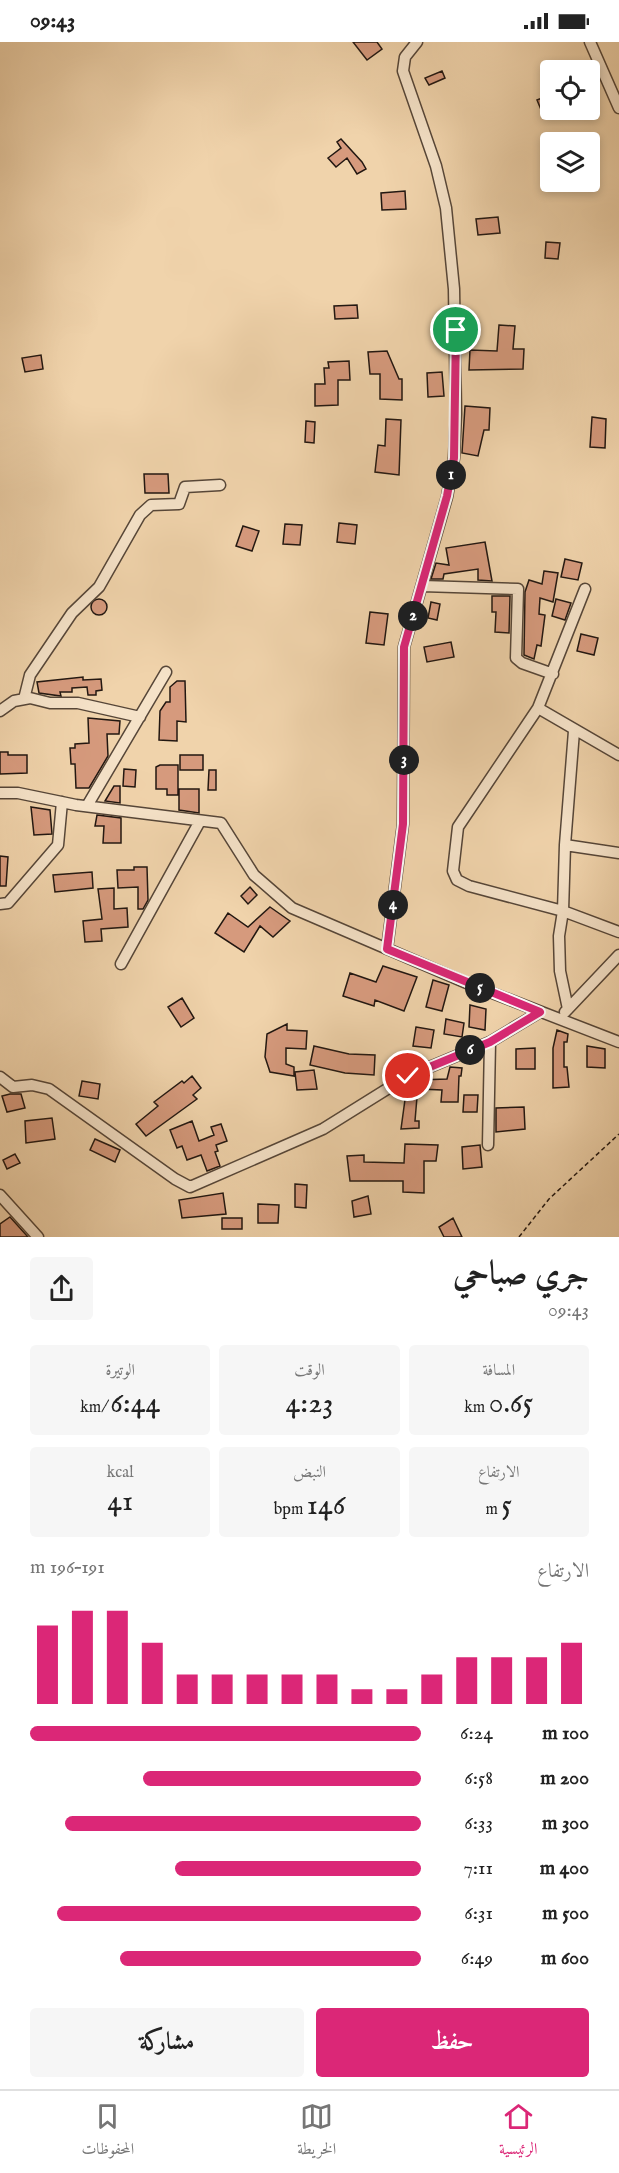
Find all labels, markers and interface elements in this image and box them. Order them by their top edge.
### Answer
text: 09:43 [30,7,75,35]
map controls [540,60,600,192]
button: locate [540,60,600,120]
button: layers [540,132,600,192]
pin [430,304,481,355]
icon: arrive [439,313,472,346]
pin: 1 [436,460,466,490]
text: 1 [448,465,454,485]
pin: 2 [398,601,428,631]
text: 2 [409,606,417,626]
pin: 3 [389,745,419,775]
text: 3 [401,750,407,770]
pin: 4 [378,890,408,920]
text: 4 [389,895,397,915]
pin: 5 [465,973,495,1003]
text: 5 [477,978,483,998]
pin: 6 [455,1035,485,1065]
text: 6 [467,1040,473,1060]
pin [382,1050,433,1101]
icon: check [391,1059,424,1092]
text: جري صباحي [453,1254,589,1296]
button: share [30,1257,93,1320]
text: 09:43 [548,1298,589,1323]
text: الوتيرة [105,1361,135,1381]
text: الوقت [294,1361,325,1381]
text: المسافة [482,1361,515,1381]
text: 6:44 [110,1385,160,1423]
text: 4:23 [286,1385,333,1423]
text: 0.65 [489,1385,533,1423]
text: /km [80,1398,110,1418]
text: km [464,1398,489,1418]
text: kcal [107,1463,134,1483]
text: النبض [293,1463,326,1483]
text: الارتفاع [478,1463,520,1483]
text: 41 [107,1483,133,1521]
text: 146 [307,1487,345,1525]
text: 5 [501,1487,512,1525]
text: bpm [274,1500,307,1520]
text: m [485,1500,501,1520]
text: 191–196 m [30,1555,105,1580]
text: الارتفاع [537,1559,589,1584]
text: 6:24 [460,1721,493,1746]
text: 100 m [542,1721,589,1746]
text: 6:58 [464,1766,493,1791]
text: 200 m [540,1766,589,1791]
text: 6:33 [464,1811,493,1836]
text: 300 m [542,1811,589,1836]
text: 7:11 [463,1856,493,1881]
text: 400 m [540,1856,589,1881]
text: 6:31 [464,1901,493,1926]
text: 500 m [542,1901,589,1926]
text: 6:49 [461,1946,493,1971]
text: 600 m [541,1946,589,1971]
button: مشاركة [30,2008,304,2077]
button: حفظ [316,2008,589,2077]
tab: المحفوظات [81,2100,134,2164]
tab: الخريطة [297,2100,336,2164]
tab: الرئيسية [499,2100,538,2164]

